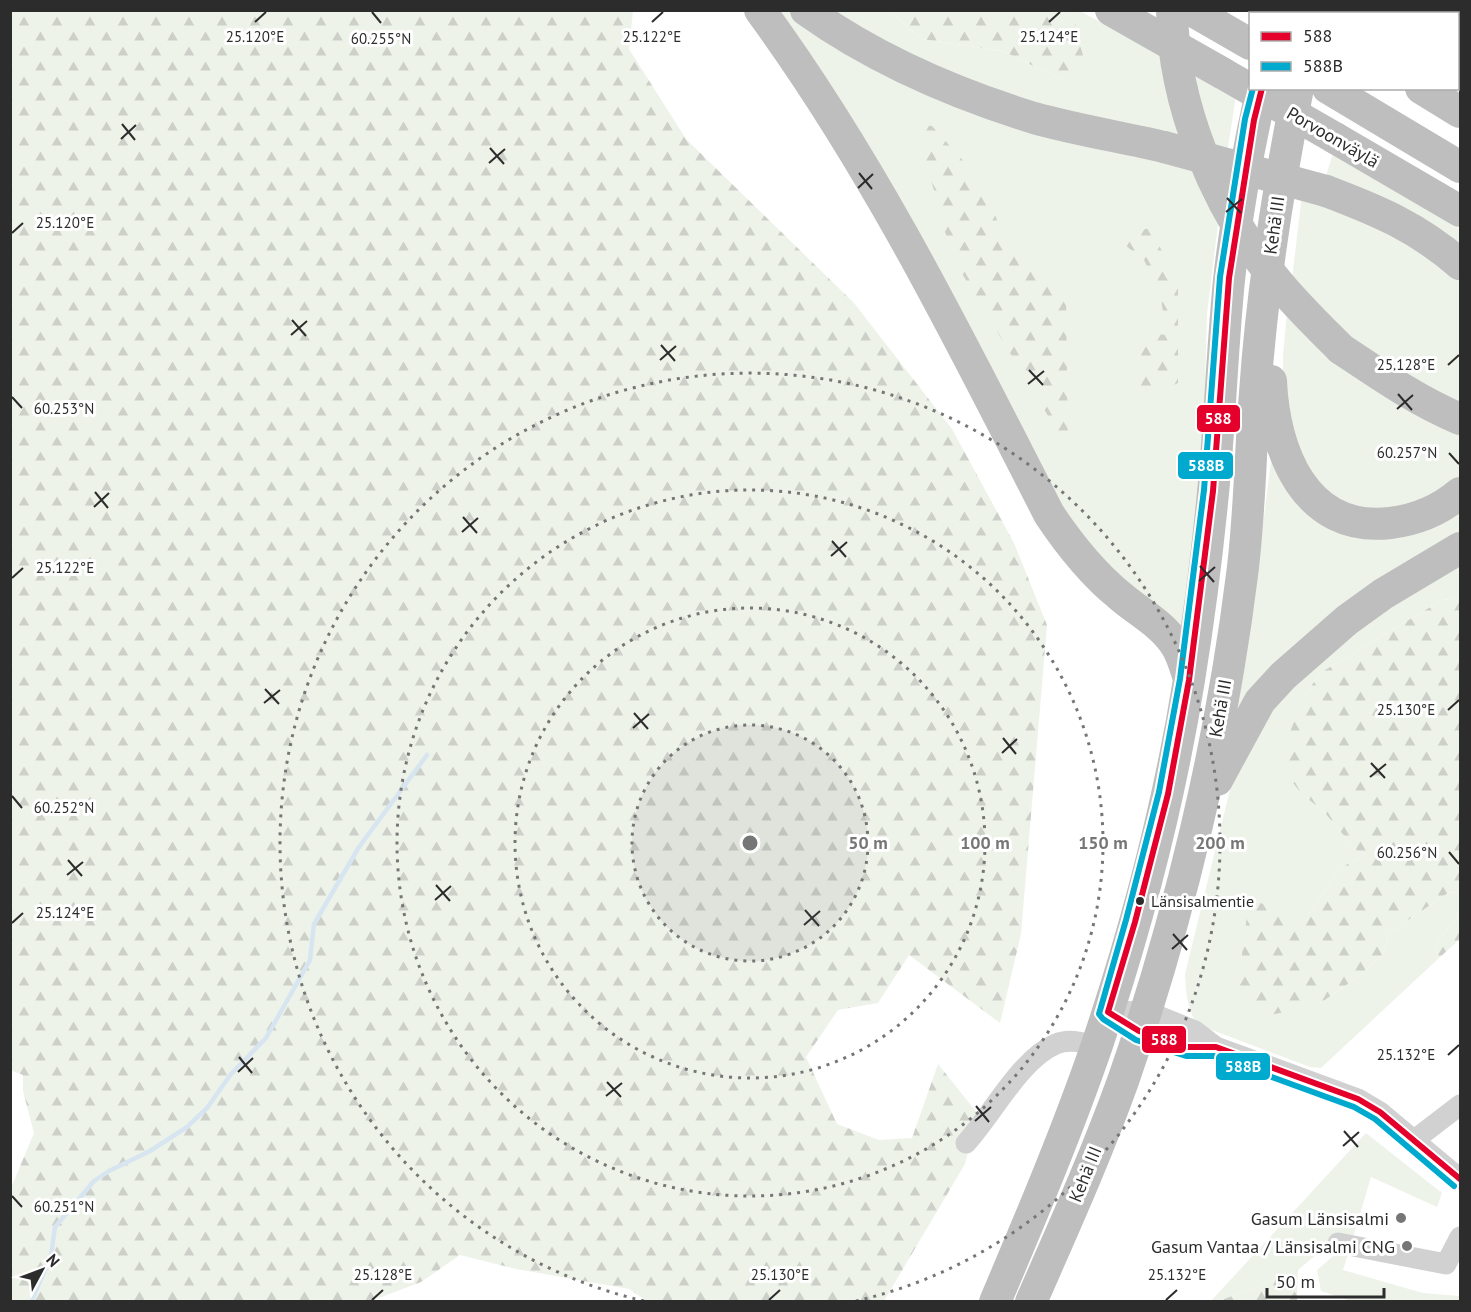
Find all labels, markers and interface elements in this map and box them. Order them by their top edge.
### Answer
legend [1249,12,1459,90]
text: 588 [1303,24,1332,47]
text: 25.120°E [226,27,284,46]
text: 25.122°E [623,27,681,46]
text: 25.124°E [1020,27,1078,46]
text: 60.255°N [351,29,411,48]
text: 588B [1303,54,1343,77]
street label: Porvoonväylä [1283,101,1383,173]
street label: Kehä III [1259,194,1289,256]
text: 25.120°E [36,213,94,232]
text: 25.128°E [1377,355,1435,374]
text: 60.253°N [34,399,94,418]
line badge: 588 [1196,404,1241,433]
text: 588 [1204,408,1232,428]
text: 60.257°N [1377,443,1437,462]
line badge: 588B [1177,451,1234,480]
text: 588B [1188,455,1224,475]
text: 25.122°E [36,558,94,577]
street label: Kehä III [1204,677,1236,739]
text: 25.130°E [1377,700,1435,719]
text: 60.252°N [34,798,94,817]
text: 50 m [848,831,888,854]
text: 100 m [960,831,1010,854]
text: 150 m [1078,831,1128,854]
text: 200 m [1195,831,1245,854]
centre of rings [740,833,760,853]
text: 60.256°N [1377,843,1437,862]
place label: Länsisalmentie [1151,891,1254,911]
marker: Länsisalmentie [1134,895,1146,907]
text: 25.124°E [36,903,94,922]
line badge: 588 [1141,1025,1187,1054]
text: 588 [1150,1029,1178,1049]
text: 25.132°E [1377,1045,1435,1064]
line badge: 588B [1215,1052,1271,1081]
text: 588B [1225,1056,1261,1076]
street label: Kehä III [1063,1143,1107,1205]
text: 60.251°N [34,1197,94,1216]
place label: Gasum Länsisalmi [1251,1207,1389,1230]
marker: Gasum Länsisalmi [1394,1211,1408,1225]
place label: Gasum Vantaa / Länsisalmi CNG [1151,1235,1395,1258]
marker: Gasum Vantaa / Länsisalmi CNG [1400,1239,1414,1253]
north arrow [12,1240,72,1300]
text: N [42,1250,64,1271]
scale bar [1267,1261,1384,1299]
text: 25.128°E [354,1265,412,1284]
text: 25.130°E [751,1265,809,1284]
text: 25.132°E [1148,1265,1206,1284]
text: 50 m [1276,1270,1315,1293]

